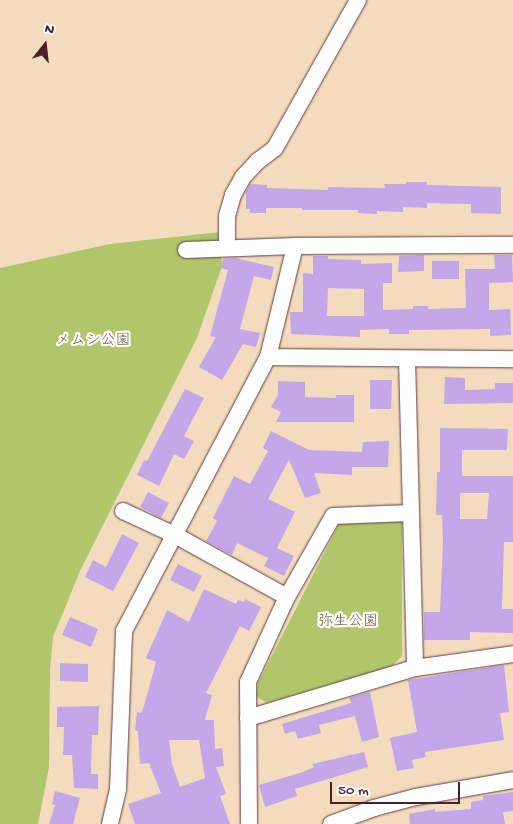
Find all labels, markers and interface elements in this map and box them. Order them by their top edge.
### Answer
north arrow [20,20,70,70]
text: N [43,21,56,40]
park label: メムシ公園 [56,333,130,351]
park label: 弥生公園 [318,614,378,632]
scale bar [333,772,463,804]
text: 50 m [338,782,369,800]

